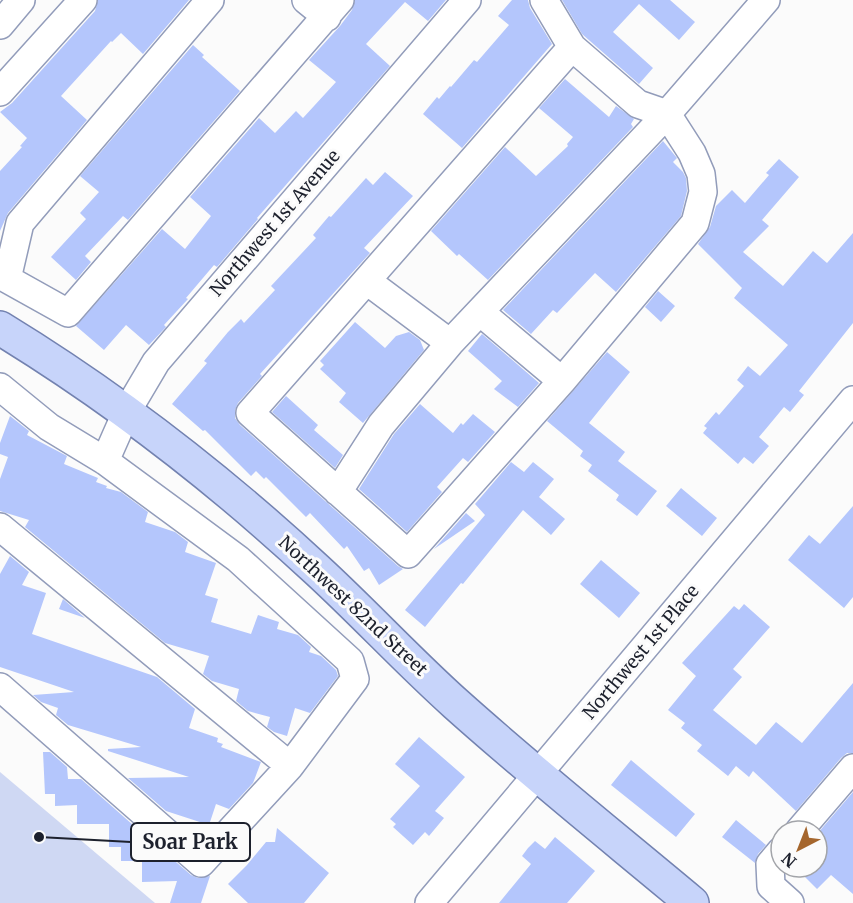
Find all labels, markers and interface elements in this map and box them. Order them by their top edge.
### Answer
street label: Northwest 1st Avenue [205,145,345,301]
street label: Northwest 82nd Street [274,531,433,681]
street label: Northwest 1st Place [578,580,704,724]
north arrow [769,819,829,879]
callout: Soar Park [131,823,250,861]
text: Soar Park [142,829,238,854]
text: N [777,848,800,872]

